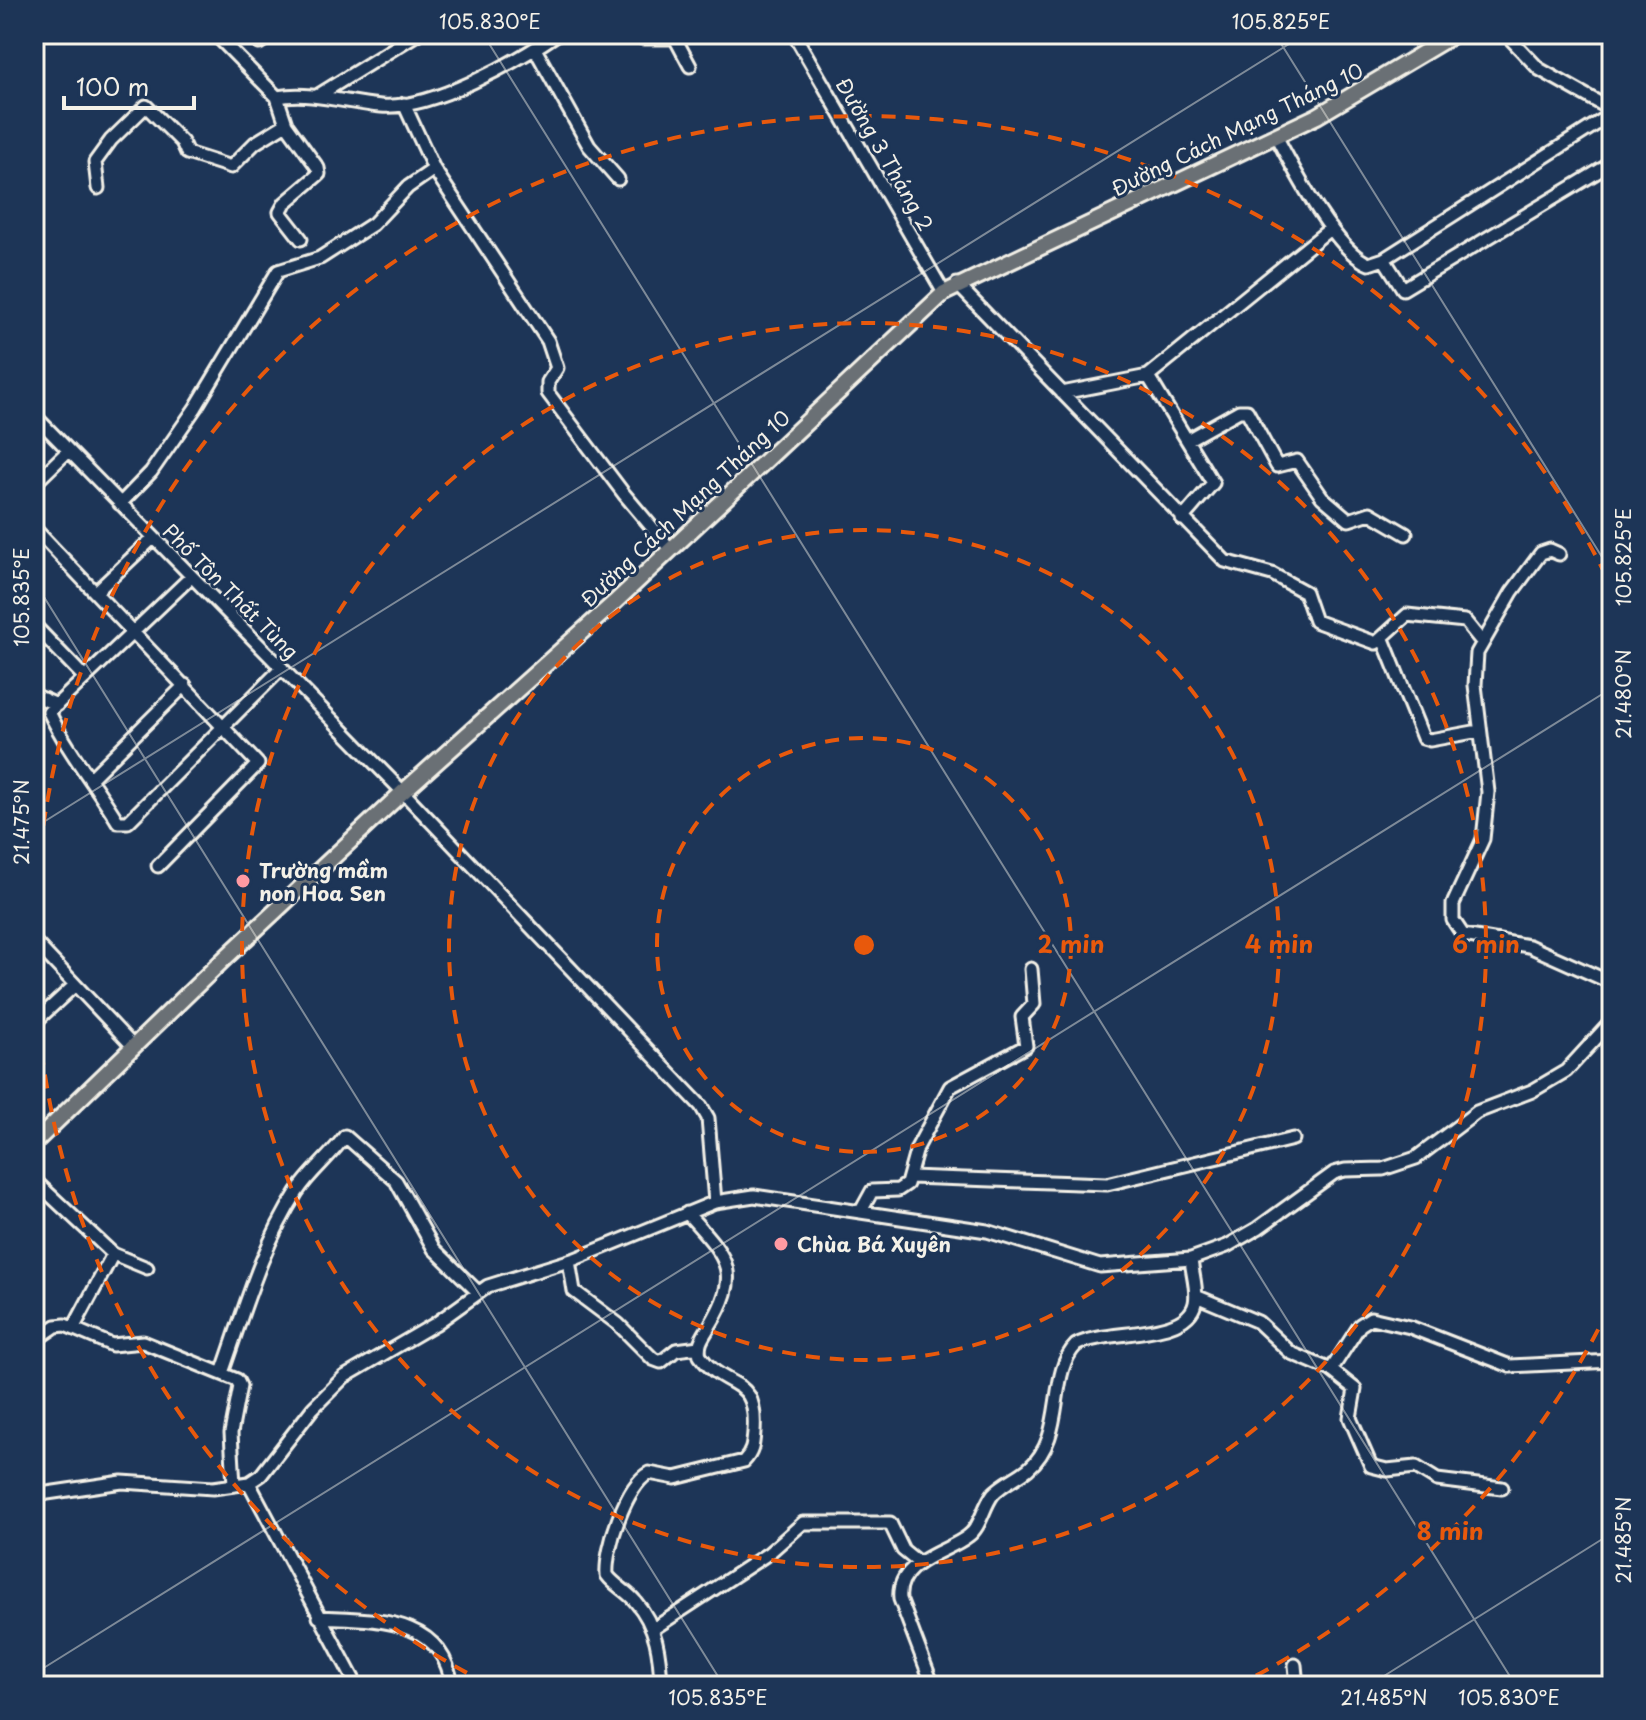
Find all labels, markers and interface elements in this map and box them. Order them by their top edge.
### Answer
text: 105.830°E [439,6,541,36]
text: 105.825°E [1232,6,1330,36]
street label: Đường Cách Mạng Tháng 10 [1106,55,1368,203]
scale bar [64,60,194,110]
text: 100 m [76,68,149,104]
street label: Đường 3 Tháng 2 [829,72,941,236]
street label: Đường Cách Mạng Tháng 10 [574,403,796,613]
text: 105.825°E [1608,508,1638,606]
street label: Phố Tôn Thất Tùng [156,516,306,666]
text: 105.835°E [6,547,36,647]
text: 21.480°N [1608,649,1638,739]
text: 21.475°N [6,779,36,865]
place label: Trường mầm non Hoa Sen [259,855,388,908]
marker: Trường mầm non Hoa Sen [234,872,252,890]
text: 2 min [1037,925,1105,961]
text: 4 min [1245,925,1313,961]
text: 6 min [1452,925,1520,961]
centre of rings [850,931,878,959]
place label: Chùa Bá Xuyên [797,1229,951,1259]
marker: Chùa Bá Xuyên [772,1235,790,1253]
text: 21.485°N [1608,1496,1638,1584]
text: 8 min [1416,1512,1484,1548]
text: 105.835°E [668,1682,768,1712]
text: 21.485°N [1340,1682,1428,1712]
text: 105.830°E [1458,1682,1560,1712]

